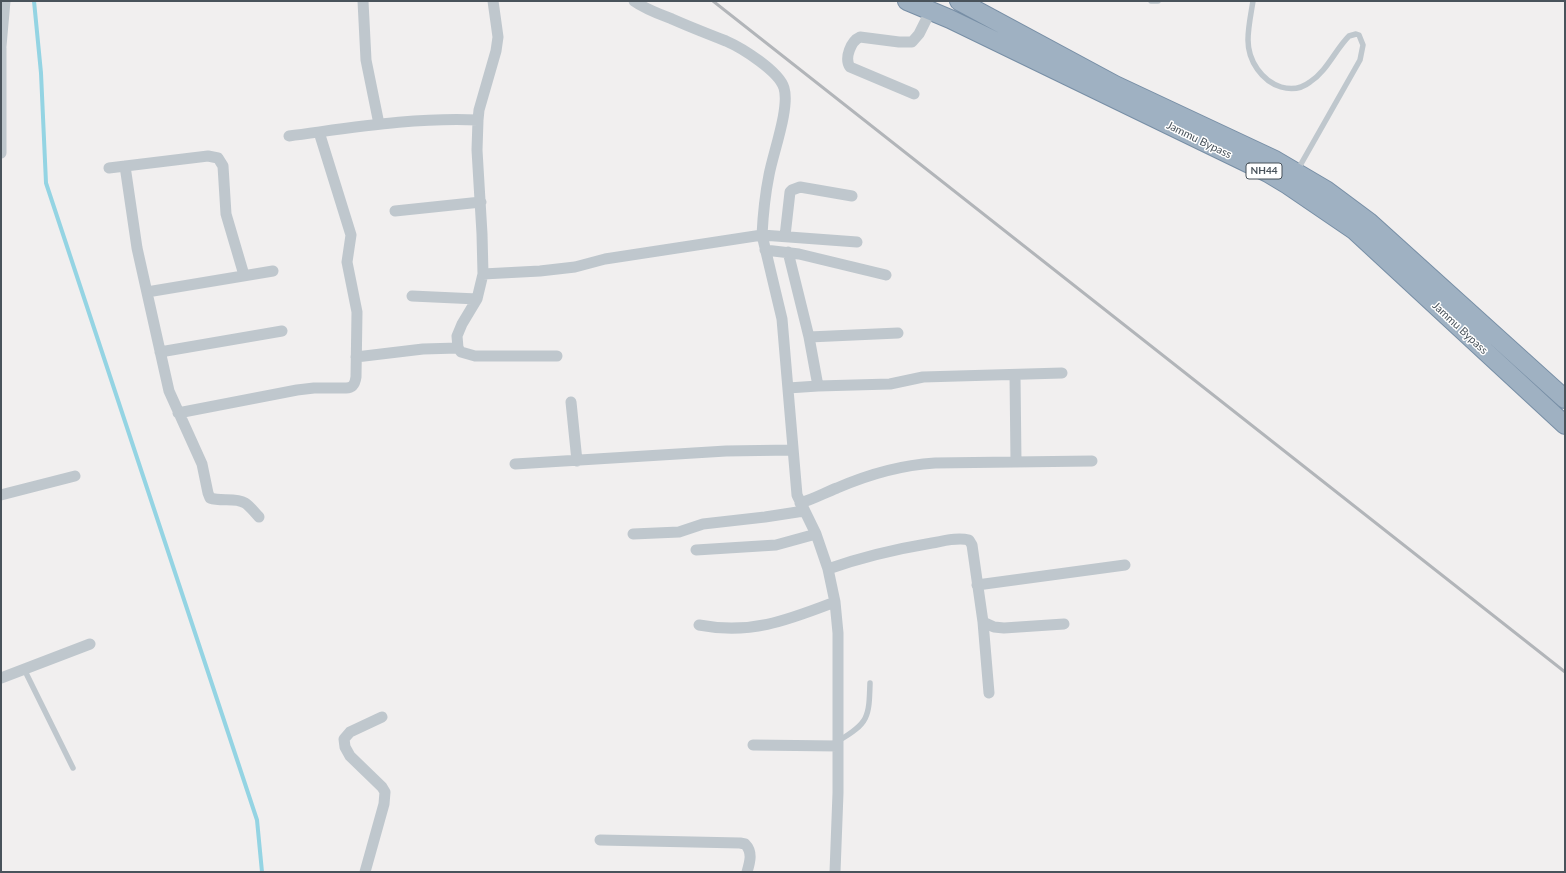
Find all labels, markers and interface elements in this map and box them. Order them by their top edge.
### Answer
street label: Jammu Bypass [1164,119,1234,161]
road number: NH44 [1246,163,1282,179]
street label: Jammu Bypass [1430,299,1490,357]

